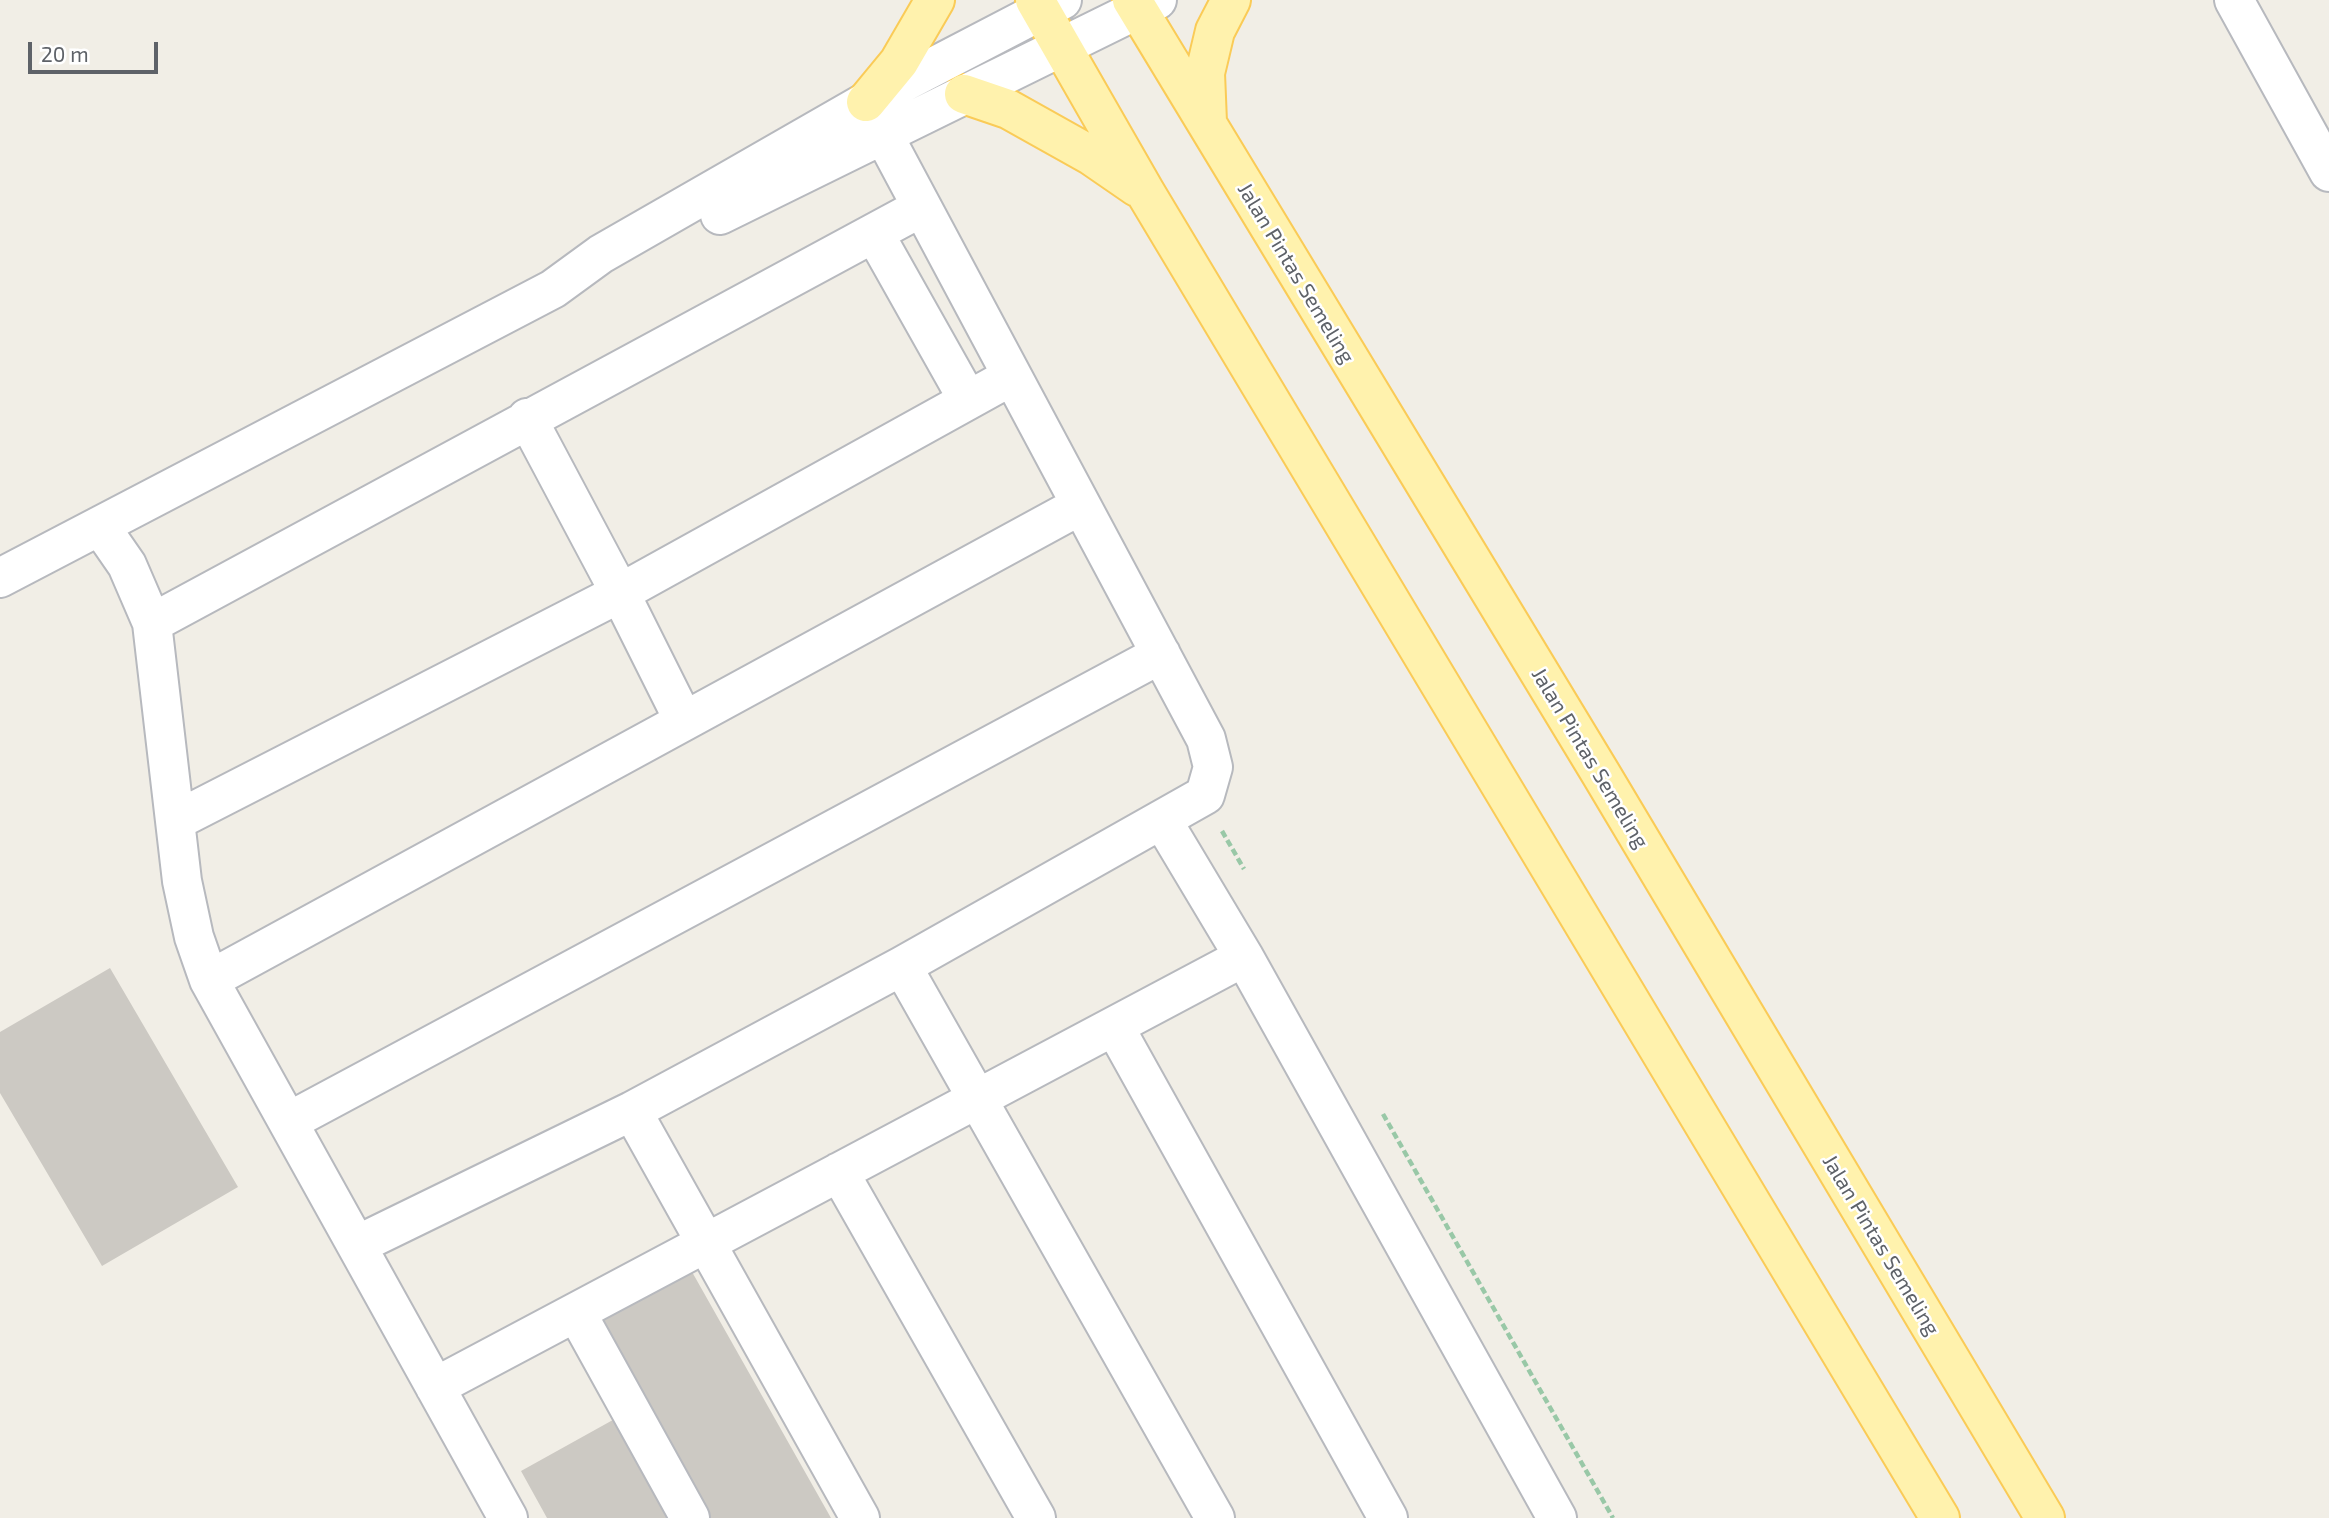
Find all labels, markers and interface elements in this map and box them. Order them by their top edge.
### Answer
scale bar [32,28,161,72]
text: 20 m [41,41,89,66]
street label: Jalan Pintas Semeling [1232,178,1360,368]
street label: Jalan Pintas Semeling [1526,663,1654,853]
street label: Jalan Pintas Semeling [1817,1150,1945,1340]

